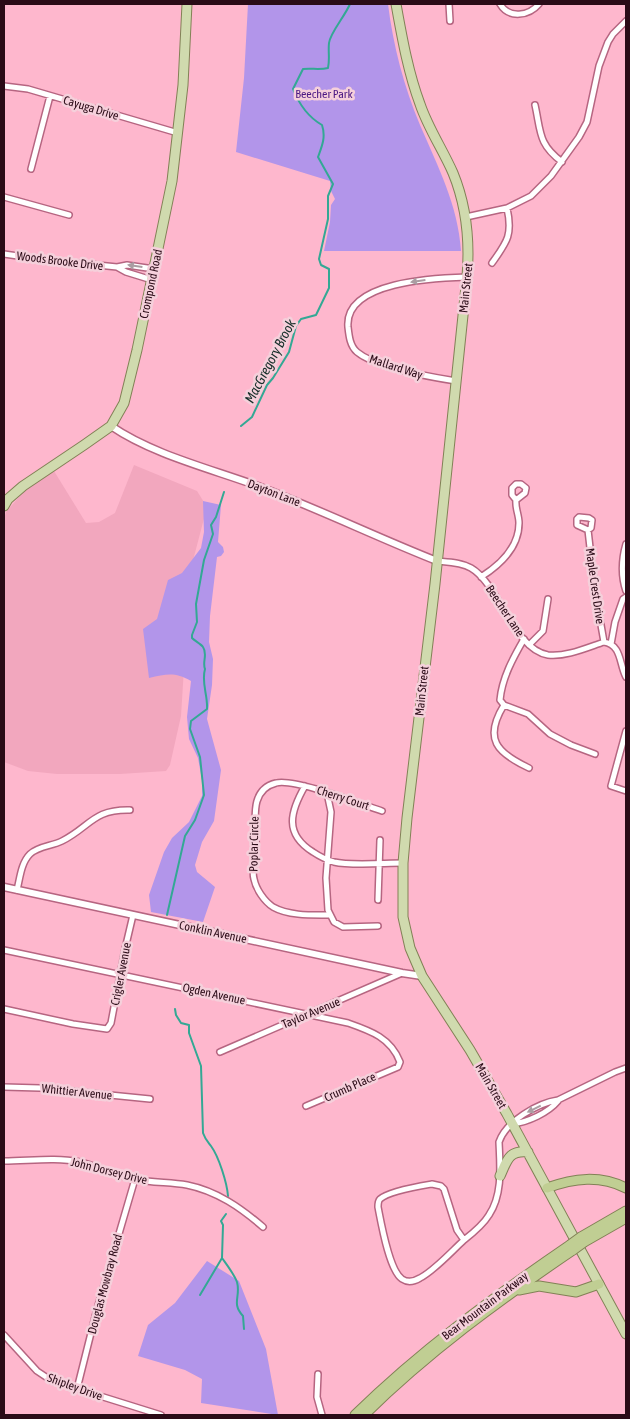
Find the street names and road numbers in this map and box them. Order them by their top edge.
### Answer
street label: Cayuga Drive [62,93,120,123]
street label: Crompond Road [137,248,165,320]
street label: Woods Brooke Drive [16,249,104,273]
street label: Main Street [456,262,476,314]
street label: Mallard Way [368,352,425,382]
street label: Dayton Lane [246,477,302,509]
street label: Maple Crest Drive [583,547,607,625]
street label: Beecher Lane [483,583,527,639]
street label: Main Street [412,665,432,717]
street label: Cherry Court [315,783,371,813]
street label: Poplar Circle [247,816,261,872]
street label: Conklin Avenue [178,918,248,946]
street label: Crigler Avenue [108,941,134,1007]
street label: Ogden Avenue [181,981,247,1007]
street label: Taylor Avenue [280,994,342,1032]
street label: Main Street [472,1061,510,1112]
street label: Crumb Place [322,1069,378,1105]
street label: Whittier Avenue [41,1081,113,1103]
street label: John Dorsey Drive [69,1155,149,1187]
street label: Douglas Mowbray Road [85,1233,125,1335]
street label: Bear Mountain Parkway [439,1269,531,1343]
street label: Shipley Drive [46,1371,104,1403]

